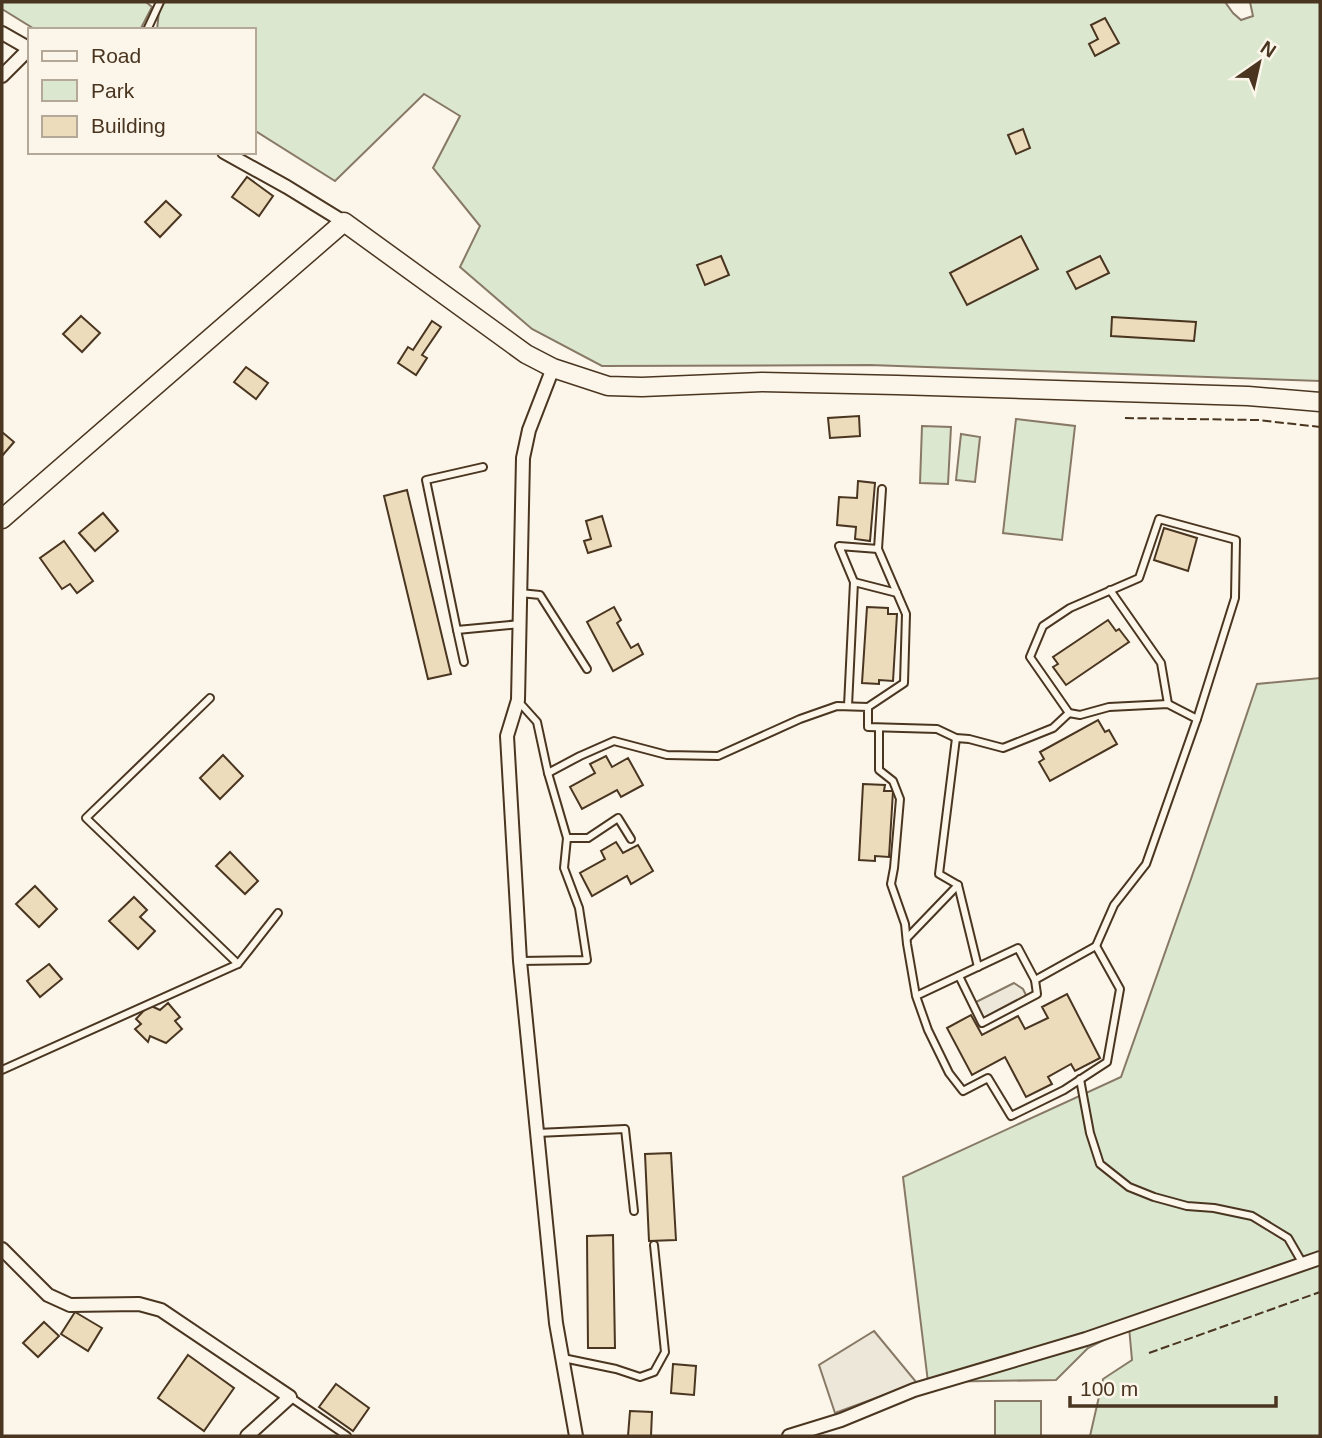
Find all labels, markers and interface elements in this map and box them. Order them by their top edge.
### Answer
legend [28,28,256,154]
north arrow [1224,28,1294,98]
text: N [1257,37,1280,62]
text: Road [91,44,141,67]
text: Park [91,79,135,102]
text: Building [91,114,166,137]
scale bar [1070,1364,1276,1408]
text: 100 m [1080,1377,1138,1400]

